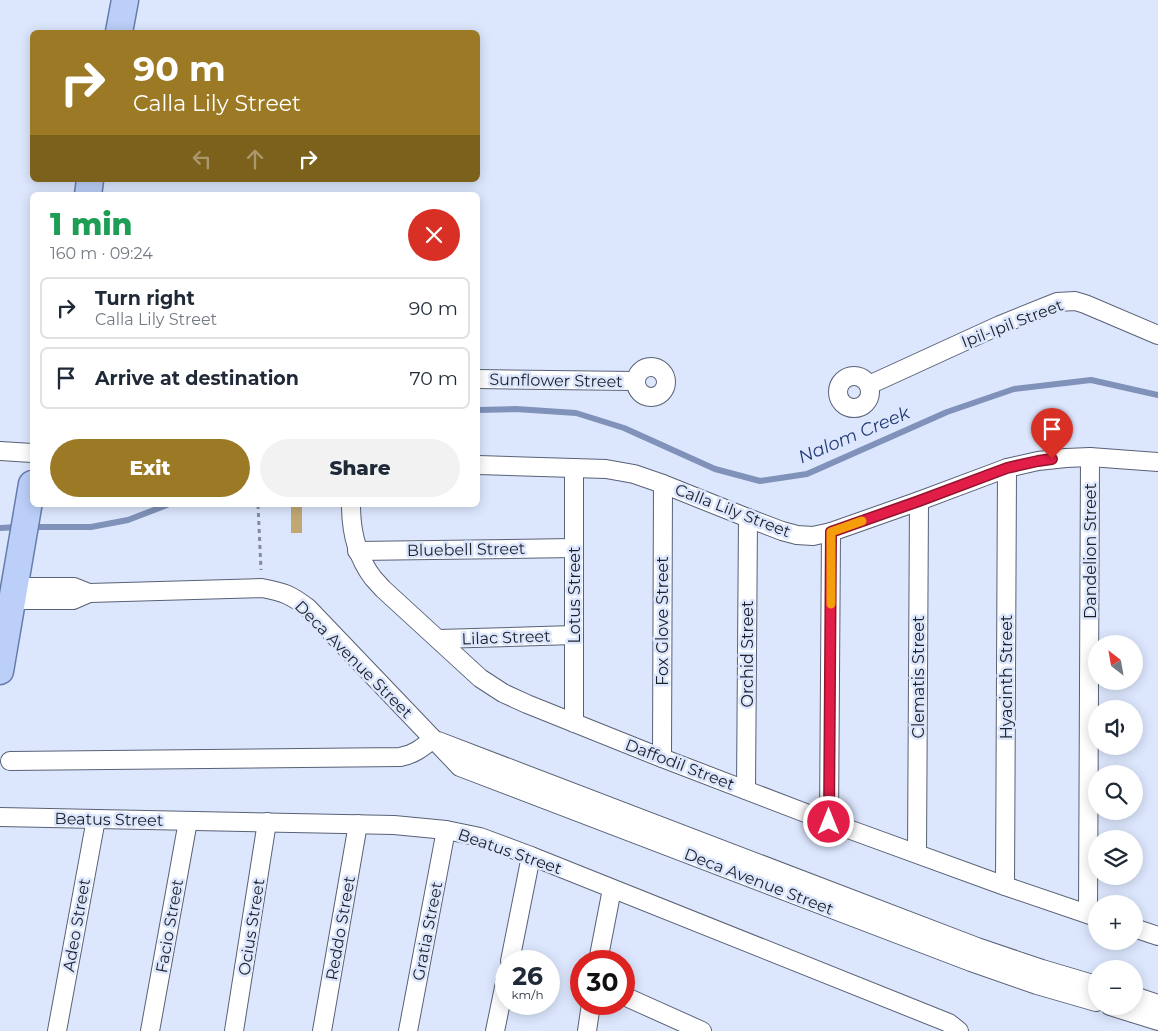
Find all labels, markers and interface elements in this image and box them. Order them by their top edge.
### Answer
text: 90 m [133,47,226,90]
icon: right [50,50,115,115]
text: Calla Lily Street [133,90,301,117]
icon: left [188,145,216,173]
icon: ahead [241,145,269,173]
icon: right [294,145,322,173]
text: 1 min [50,206,133,243]
button: close [408,209,460,261]
text: 160 m · 09:24 [50,244,153,263]
text: Turn right [95,287,195,310]
icon: right [52,294,80,322]
street label: Ipil-Ipil Street [959,295,1066,352]
text: 90 m [409,297,458,320]
text: Calla Lily Street [95,310,217,329]
icon: arrive [52,364,80,392]
text: Arrive at destination [95,367,299,390]
text: 70 m [409,367,458,390]
street label: Sunflower Street [489,370,623,391]
water label: Nalom Creek [795,401,914,468]
pin [1031,408,1073,459]
icon: arrive [1038,415,1066,443]
button: Exit [50,439,250,497]
button: Share [260,439,460,497]
street label: Calla Lily Street [672,480,794,541]
street label: Dandelion Street [1081,482,1100,619]
street label: Bluebell Street [407,539,526,560]
street label: Lotus Street [565,546,584,643]
street label: Fox Glove Street [653,556,672,686]
street label: Deca Avenue Street [291,597,417,722]
street label: Orchid Street [738,600,757,708]
street label: Hyacinth Street [997,614,1016,739]
street label: Clematis Street [909,615,928,738]
street label: Lilac Street [461,626,551,649]
north arrow [1088,635,1142,690]
map controls [1088,635,1143,1015]
button: sound [1088,700,1143,755]
street label: Daffodil Street [623,735,738,794]
button: search [1088,765,1143,820]
position arrow [802,795,854,847]
street label: Beatus Street [55,809,164,830]
street label: Beatus Street [455,825,565,878]
button: layers [1088,830,1143,885]
street label: Deca Avenue Street [681,844,837,919]
street label: Reddo Street [322,874,359,982]
street label: Adeo Street [59,876,94,973]
street label: Facio Street [152,877,187,975]
street label: Ocius Street [234,877,269,977]
street label: Gratia Street [409,880,446,982]
button: + [1088,895,1143,950]
speed limit sign: 30 [570,950,635,1015]
button: − [1088,960,1143,1015]
text: 26 [512,961,543,991]
text: km/h [511,987,544,1002]

